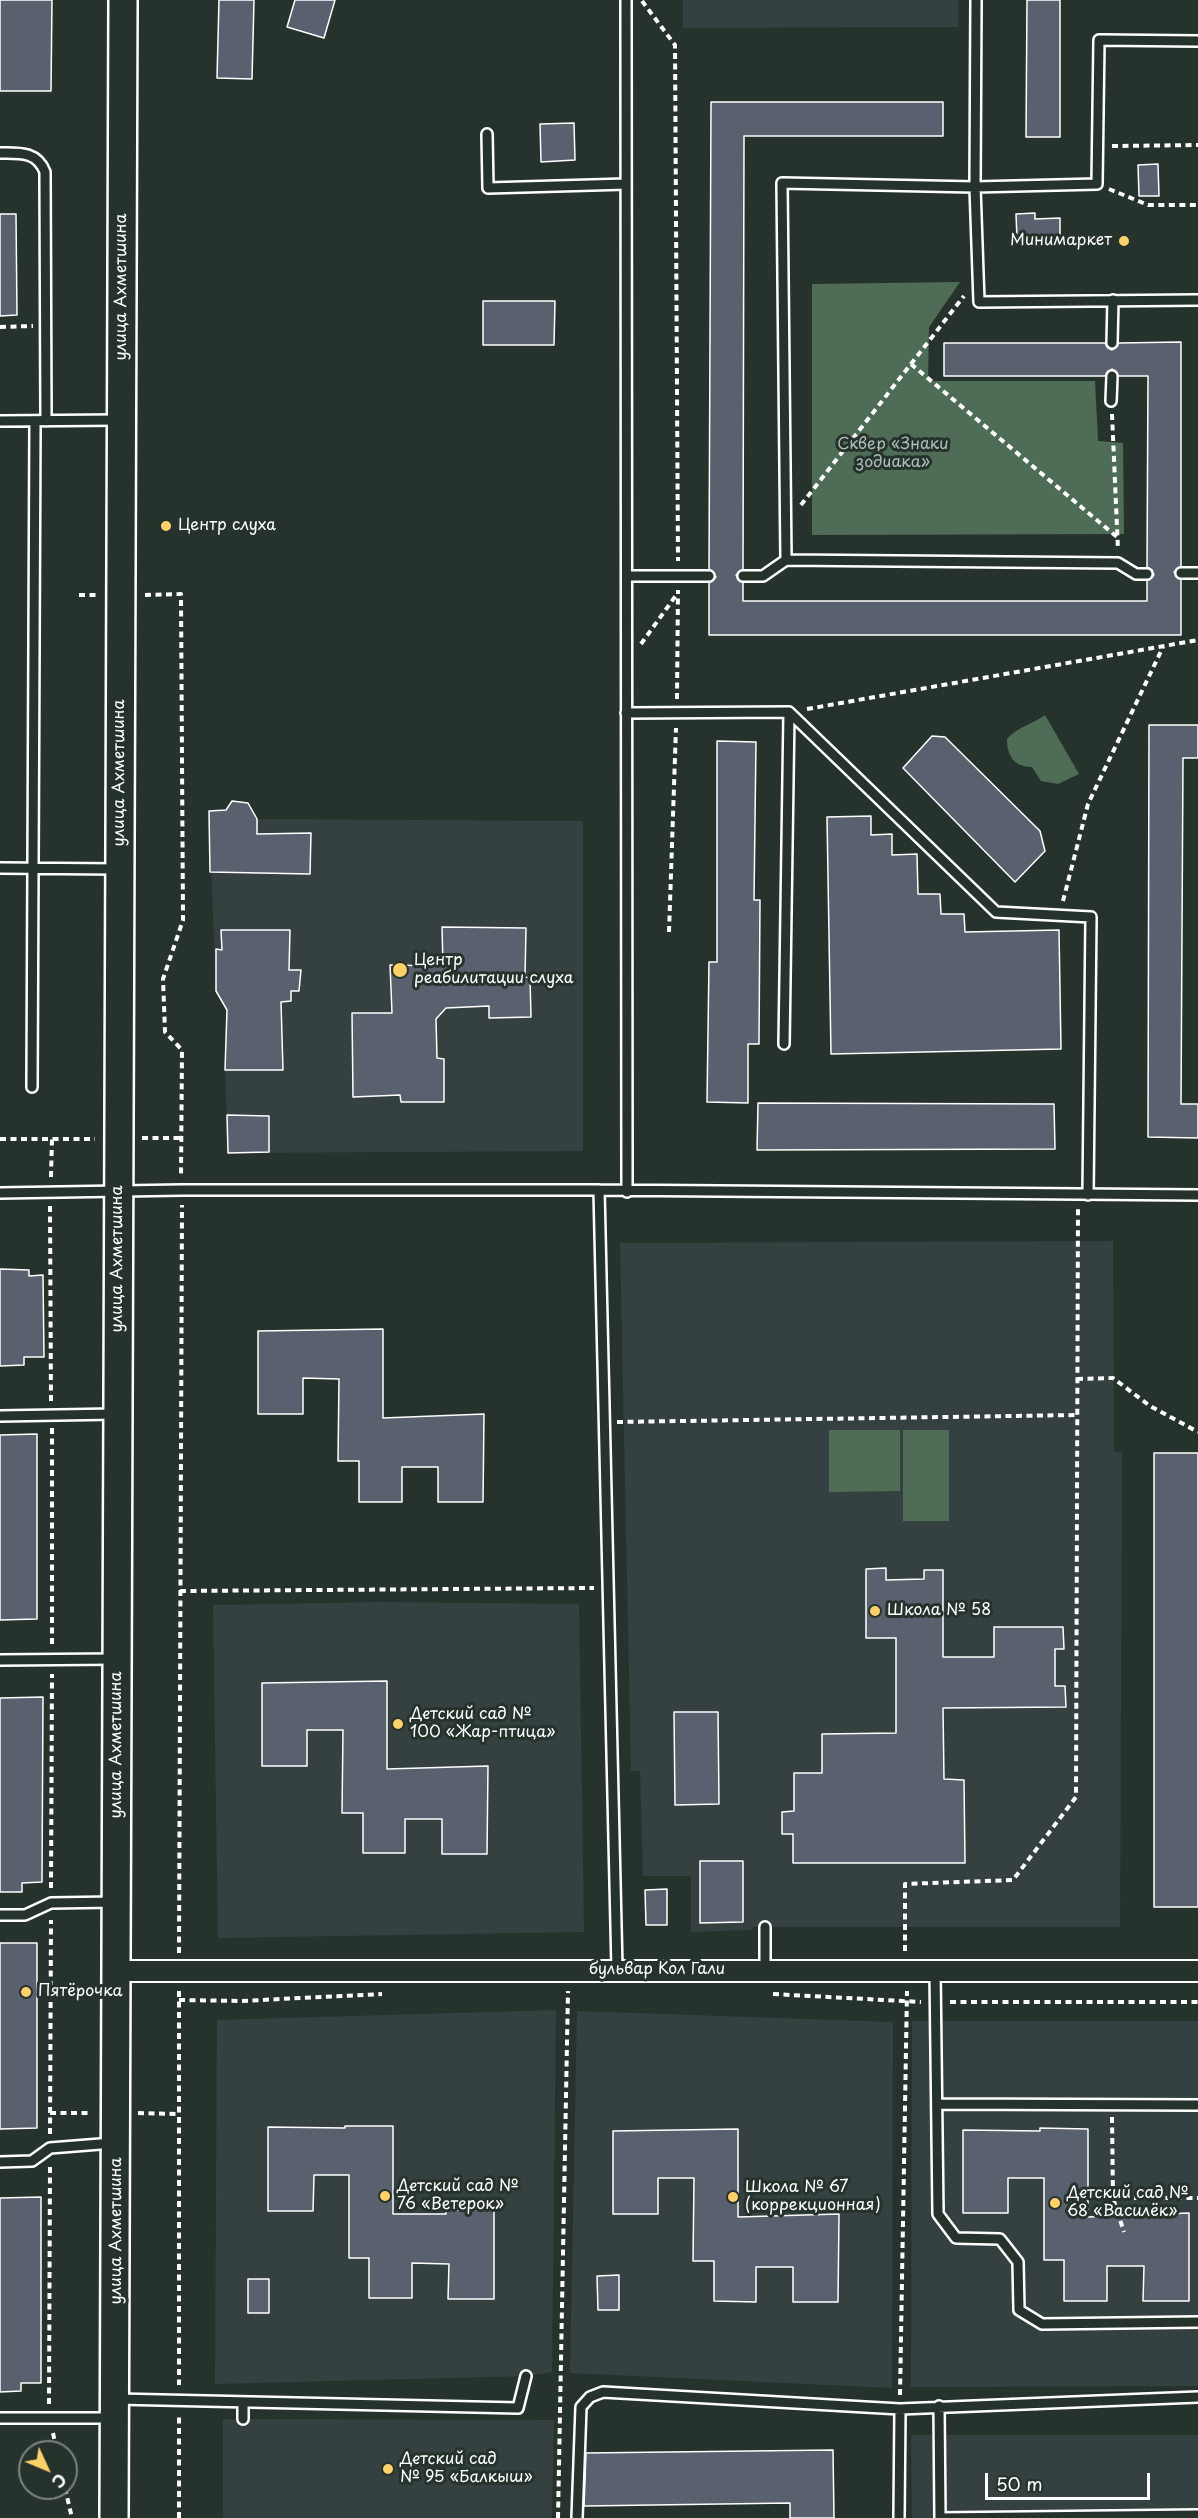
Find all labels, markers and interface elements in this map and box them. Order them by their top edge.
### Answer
street label: улица Ахметшина [112,213,132,361]
place label: Минимаркет [1010,231,1112,251]
marker: Минимаркет [1117,234,1131,248]
park label: Сквер «Знаки зодиака» [837,435,949,473]
place label: Центр слуха [178,516,276,536]
marker: Центр слуха [159,519,173,533]
street label: улица Ахметшина [110,699,130,847]
place label: Центр реабилитации слуха [414,951,574,989]
marker: Центр реабилитации слуха [391,961,409,979]
street label: улица Ахметшина [108,1185,128,1333]
place label: Школа № 58 [887,1601,991,1621]
marker: Школа № 58 [868,1604,882,1618]
street label: улица Ахметшина [107,1671,127,1819]
place label: Детский сад № 100 «Жар-птица» [410,1705,555,1743]
marker: Детский сад № 100 «Жар-птица» [391,1717,405,1731]
street label: бульвар Кол Гали [589,1960,725,1980]
place label: Пятёрочка [38,1982,123,2002]
marker: Пятёрочка [19,1985,33,1999]
street label: улица Ахметшина [107,2157,127,2305]
place label: Детский сад № 76 «Ветерок» [397,2177,519,2215]
place label: Школа № 67 (коррекционная) [745,2178,881,2216]
place label: Детский сад № 68 «Василёк» [1067,2184,1189,2222]
marker: Детский сад № 76 «Ветерок» [378,2189,392,2203]
marker: Школа № 67 (коррекционная) [726,2190,740,2204]
marker: Детский сад № 68 «Василёк» [1048,2196,1062,2210]
north arrow [18,2440,78,2500]
place label: Детский сад № 95 «Балкыш» [400,2450,533,2488]
scale bar [988,2461,1153,2499]
marker: Детский сад № 95 «Балкыш» [381,2462,395,2476]
text: С [47,2468,72,2494]
text: 50 m [996,2470,1043,2497]

